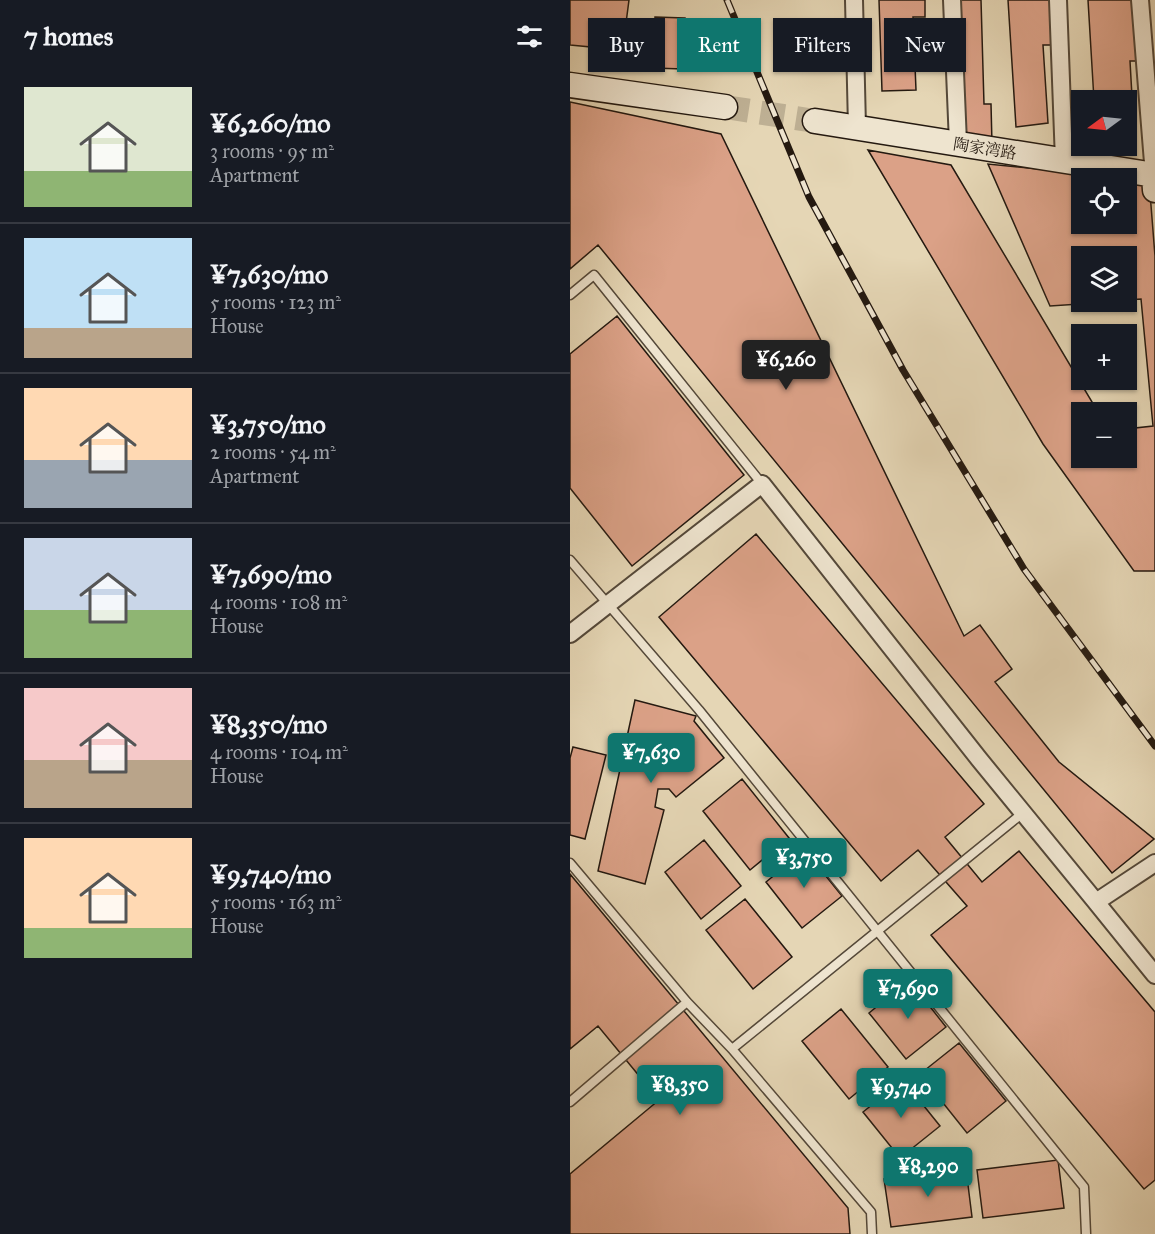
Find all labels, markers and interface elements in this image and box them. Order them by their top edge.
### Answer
chip: Buy [588,18,665,72]
chip: Rent [677,18,761,72]
chip: Filters [773,18,872,72]
chip: New [884,18,966,72]
text: 7 homes [24,20,113,52]
icon: filters [513,20,546,53]
north arrow [1071,90,1137,156]
map controls [1071,90,1137,468]
text: ¥6,260/mo [210,107,330,139]
icon: home [72,111,144,183]
street label: 陶家湾路 [952,134,1018,163]
text: 3 rooms · 95 m² [210,139,334,163]
text: Apartment [210,163,299,187]
button: locate [1071,168,1137,234]
button: layers [1071,246,1137,312]
text: ¥7,630/mo [210,258,328,290]
icon: home [72,262,144,334]
text: 5 rooms · 123 m² [210,290,341,314]
text: House [210,314,264,338]
button: + [1071,324,1137,390]
pin: ¥6,260 [737,340,835,391]
text: ¥6,260 [756,347,816,371]
button: − [1071,402,1137,468]
text: ¥3,750/mo [210,408,326,440]
icon: home [72,412,144,484]
text: 2 rooms · 54 m² [210,440,336,464]
text: Apartment [210,464,299,488]
text: ¥7,690/mo [210,558,332,590]
icon: home [72,562,144,634]
text: 4 rooms · 108 m² [210,590,347,614]
text: House [210,614,264,638]
text: ¥8,350/mo [210,708,327,740]
icon: home [72,712,144,784]
pin: ¥7,630 [602,733,700,784]
text: 4 rooms · 104 m² [210,740,348,764]
text: ¥7,630 [622,740,680,764]
text: House [210,764,264,788]
pin: ¥3,750 [755,838,853,889]
text: ¥3,750 [776,845,832,869]
text: ¥9,740/mo [210,858,331,890]
icon: home [72,862,144,934]
text: 5 rooms · 163 m² [210,890,342,914]
text: House [210,914,264,938]
pin: ¥7,690 [859,969,957,1020]
text: ¥7,690 [877,976,939,1000]
pin: ¥8,350 [631,1065,729,1116]
pin: ¥9,740 [852,1068,950,1119]
text: ¥8,350 [651,1072,709,1096]
text: ¥9,740 [871,1075,931,1099]
pin: ¥8,290 [879,1147,977,1198]
text: ¥8,290 [897,1154,959,1178]

